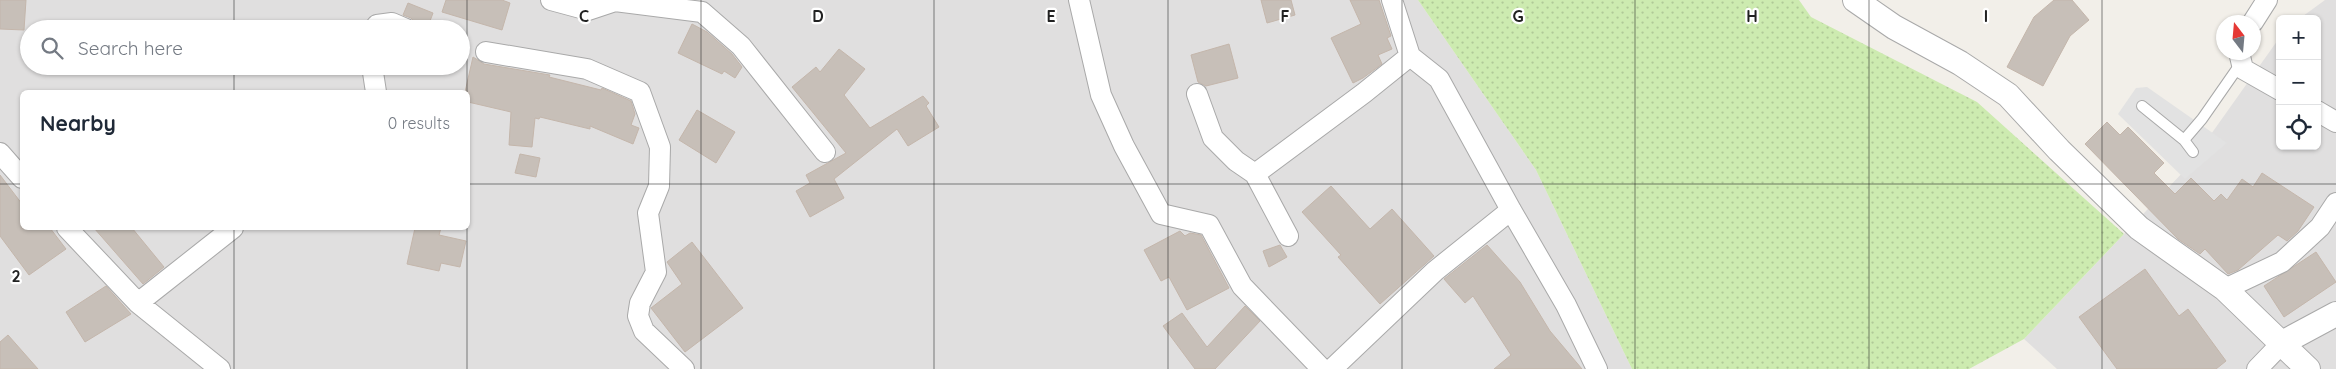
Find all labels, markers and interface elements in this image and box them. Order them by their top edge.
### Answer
text: C [579,6,589,26]
text: D [812,6,824,26]
text: E [1046,6,1056,26]
text: F [1281,6,1290,26]
text: G [1512,6,1524,26]
text: H [1746,6,1758,26]
text: I [1984,6,1988,26]
north arrow [2216,15,2261,60]
map controls [2276,15,2321,150]
button: + [2276,15,2321,60]
search box [20,20,470,75]
icon: search [38,34,66,62]
text: Search here [78,36,183,60]
button: − [2276,60,2321,105]
button: locate [2276,105,2321,150]
text: Nearby [40,110,116,136]
text: 0 results [388,113,450,133]
text: 2 [11,266,21,286]

